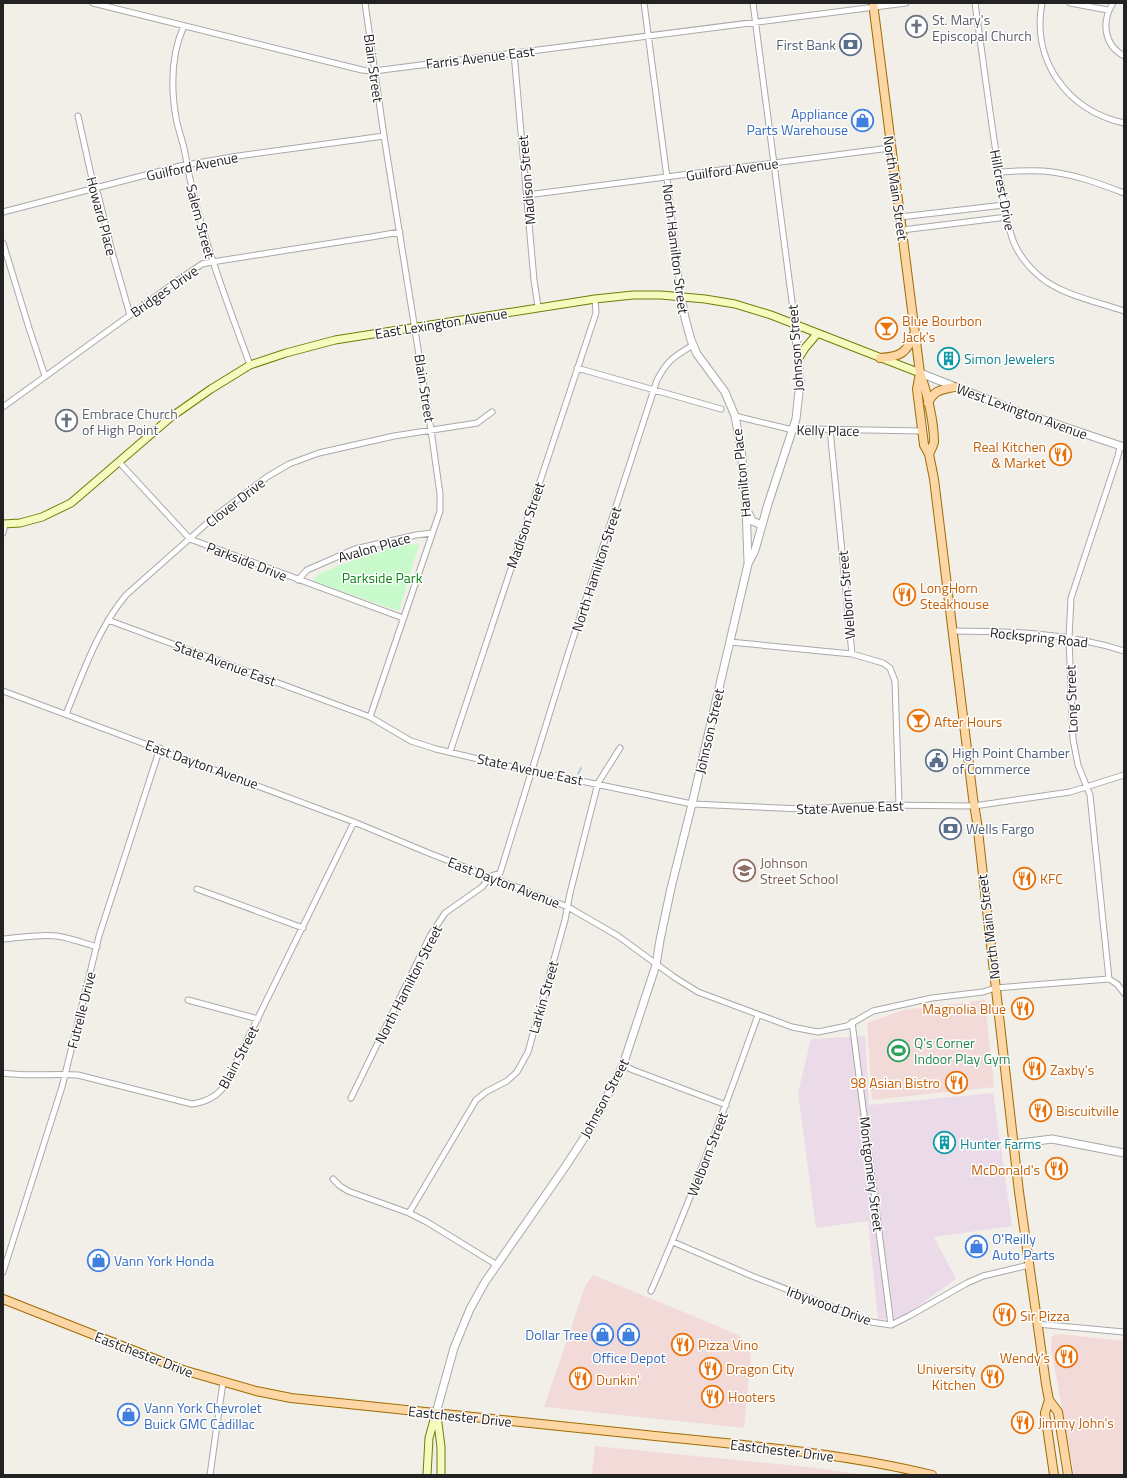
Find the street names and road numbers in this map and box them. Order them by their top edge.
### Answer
street label: Blain Street [359,33,389,104]
street label: Farris Avenue East [424,40,536,74]
street label: Madison Street [512,134,540,226]
street label: North Main Street [878,134,914,242]
street label: Guilford Avenue [144,146,240,186]
street label: Hillcrest Drive [985,148,1021,232]
street label: Guilford Avenue [684,152,780,186]
street label: Howard Place [81,174,123,258]
street label: Salem Street [181,182,221,260]
street label: North Hamilton Street [658,183,694,315]
street label: Bridges Drive [126,260,202,322]
street label: East Lexington Avenue [373,302,509,344]
street label: Johnson Street [781,304,809,392]
street label: Blain Street [409,352,441,424]
street label: West Lexington Avenue [953,378,1091,444]
street label: Kelly Place [796,419,860,441]
street label: Hamilton Place [726,428,756,518]
street label: Clover Drive [201,472,269,532]
street label: Madison Street [500,479,550,571]
street label: North Hamilton Street [566,504,626,634]
street label: Avalon Place [335,527,413,567]
street label: Parkside Drive [204,536,290,586]
street label: Welborn Street [832,550,860,640]
street label: Rockspring Road [989,621,1089,653]
street label: State Avenue East [171,635,279,691]
street label: Long Street [1059,665,1083,733]
street label: Johnson Street [689,686,729,776]
street label: East Dayton Avenue [143,734,261,794]
street label: State Avenue East [475,748,585,790]
street label: State Avenue East [796,795,904,819]
street label: East Dayton Avenue [445,851,563,913]
street label: North Main Street [971,873,1005,981]
street label: North Hamilton Street [369,921,447,1047]
street label: Larkin Street [523,958,563,1036]
street label: Futrelle Drive [61,969,101,1051]
street label: Blain Street [213,1022,263,1092]
street label: Johnson Street [574,1055,634,1141]
street label: Welborn Street [681,1109,733,1199]
street label: Montgomery Street [855,1115,889,1233]
street label: Irbywood Drive [784,1280,874,1330]
street label: Eastchester Drive [92,1326,196,1382]
street label: Eastchester Drive [407,1400,513,1432]
street label: Eastchester Drive [729,1433,835,1467]

